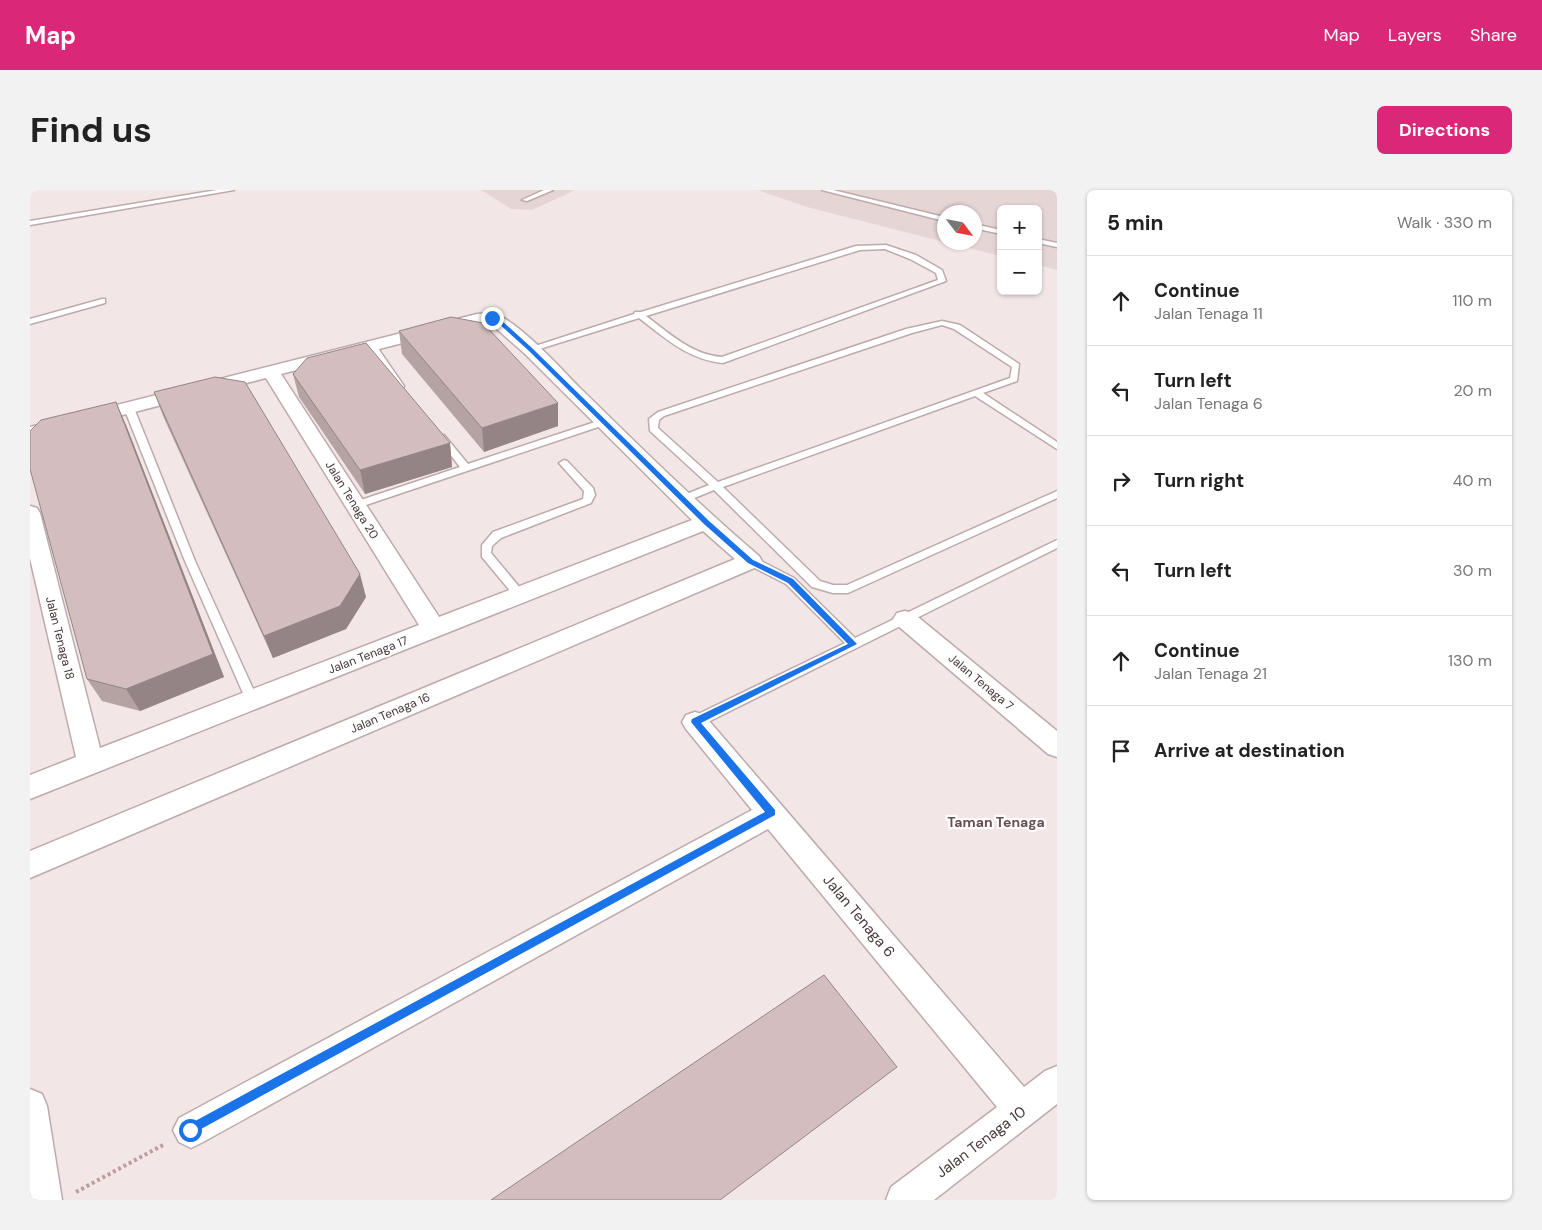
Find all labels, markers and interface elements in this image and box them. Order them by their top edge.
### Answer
text: Map [25,20,76,51]
text: Map [1324,23,1360,47]
text: Layers [1388,23,1442,47]
text: Share [1470,23,1517,47]
button: Directions [1377,106,1512,154]
text: Find us [30,107,152,153]
north arrow [937,205,982,250]
map controls [997,205,1042,295]
button: + [997,205,1042,250]
text: 5 min [1107,209,1163,237]
text: Walk · 330 m [1397,212,1492,233]
button: − [997,250,1042,295]
text: Continue [1154,278,1240,303]
icon: ahead [1107,287,1135,315]
text: 110 m [1453,290,1492,311]
text: Jalan Tenaga 11 [1154,303,1263,324]
route end [481,307,504,330]
text: Turn left [1154,368,1232,393]
icon: left [1107,377,1135,405]
text: 20 m [1453,380,1492,401]
text: Jalan Tenaga 6 [1154,393,1263,414]
street label: Jalan Tenaga 20 [322,458,382,542]
icon: right [1107,467,1135,495]
text: Turn right [1154,468,1244,493]
text: 40 m [1453,470,1492,491]
icon: left [1107,557,1135,585]
text: Turn left [1154,558,1232,583]
text: 30 m [1453,560,1492,581]
street label: Jalan Tenaga 18 [42,595,78,681]
street label: Jalan Tenaga 17 [326,632,410,678]
text: Continue [1154,638,1240,663]
icon: ahead [1107,647,1135,675]
street label: Jalan Tenaga 7 [945,650,1017,714]
text: 130 m [1448,650,1492,671]
text: Jalan Tenaga 21 [1154,663,1267,684]
street label: Jalan Tenaga 16 [348,689,432,737]
icon: arrive [1107,737,1135,765]
text: Arrive at destination [1154,738,1345,763]
district label: Taman Tenaga [947,813,1045,831]
street label: Jalan Tenaga 6 [819,870,899,962]
street label: Jalan Tenaga 10 [932,1102,1030,1182]
route start [179,1119,202,1142]

